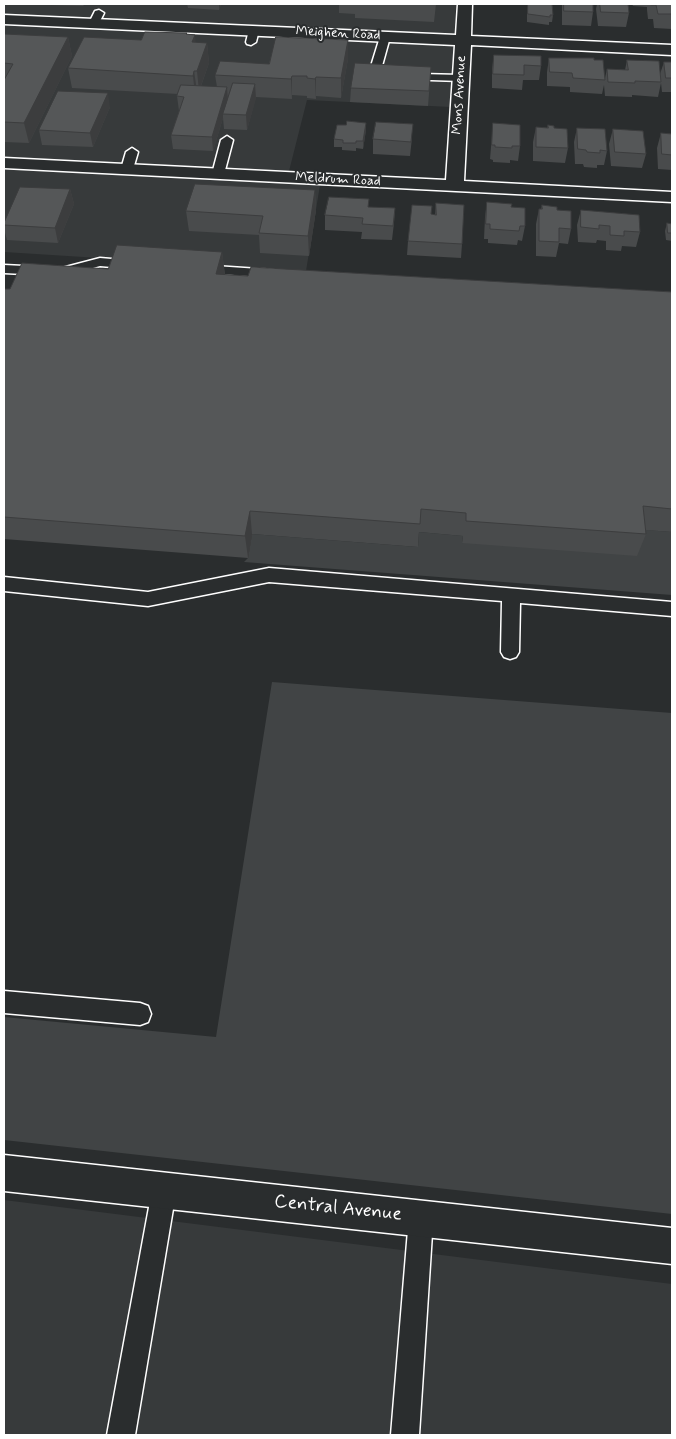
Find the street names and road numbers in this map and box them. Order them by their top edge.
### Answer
street label: Meighen Road [295,23,381,45]
street label: Mons Avenue [450,55,470,135]
street label: Meldrum Road [295,169,381,191]
street label: Central Avenue [273,1191,403,1227]

